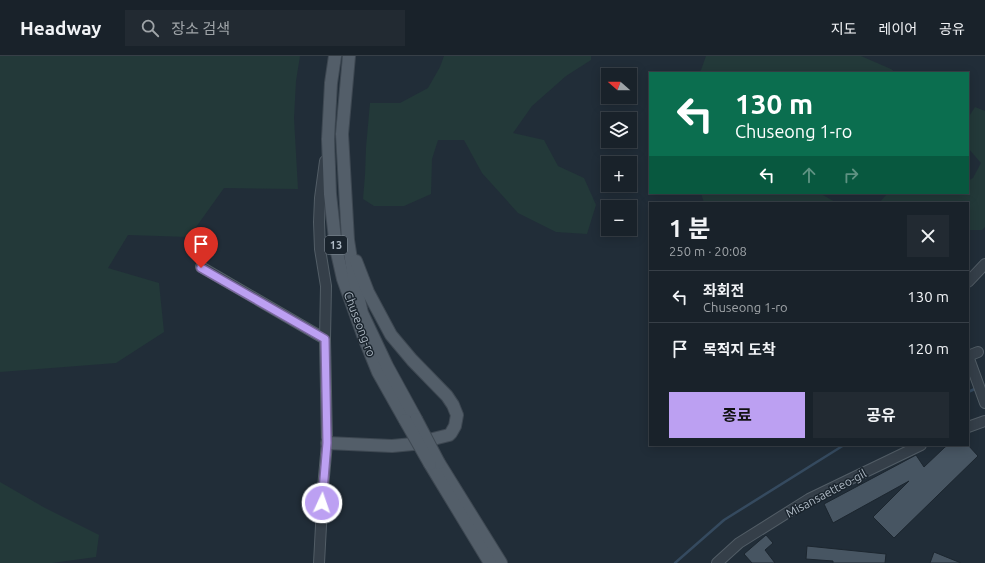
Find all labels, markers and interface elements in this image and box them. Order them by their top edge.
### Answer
search box [125,10,405,46]
text: Headway [20,17,101,39]
icon: search [139,17,161,39]
text: 장소 검색 [171,20,230,37]
text: 지도 [831,21,857,37]
text: 레이어 [879,21,917,37]
text: 공유 [939,21,965,37]
north arrow [601,68,637,104]
map controls [601,68,637,236]
icon: left [669,88,721,140]
text: 130 m [735,88,813,119]
button: layers [601,112,637,148]
text: Chuseong 1-ro [735,121,852,141]
button: + [601,156,637,192]
icon: left [756,164,778,186]
icon: ahead [798,164,820,186]
icon: right [840,164,862,186]
button: − [601,200,637,236]
text: 1 분 [669,215,710,242]
button: close [907,215,949,257]
pin [184,227,218,268]
icon: arrive [190,233,212,255]
road number: 13 [325,236,347,254]
text: 250 m · 20:08 [669,244,747,258]
text: 좌회전 [703,282,744,299]
icon: left [669,286,691,308]
text: 130 m [907,288,949,305]
street label: Chuseong-ro [342,290,378,358]
text: Chuseong 1-ro [703,300,788,314]
icon: arrive [669,338,691,360]
text: 120 m [907,340,949,357]
text: 목적지 도착 [703,341,776,358]
button: 종료 [669,392,805,438]
button: 공유 [813,392,949,438]
street label: Misansaetteo-gil [784,466,868,520]
position arrow [301,482,343,524]

